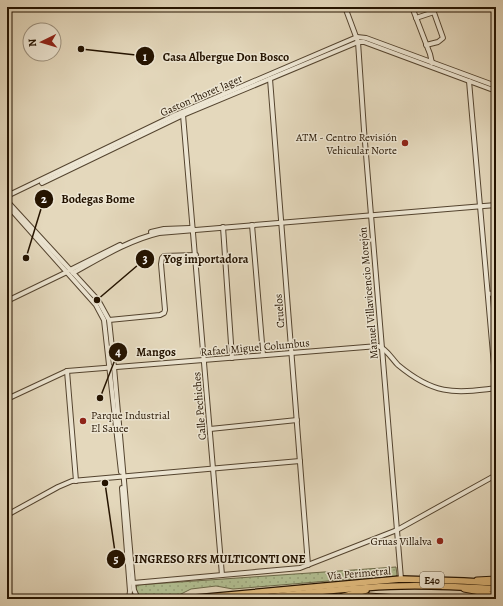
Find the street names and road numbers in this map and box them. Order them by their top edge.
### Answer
street label: Gaston Thoret Jager [158,71,245,120]
street label: Manuel Villavicencio Morejón [355,226,382,360]
street label: Cruelos [271,293,288,329]
street label: Rafael Miguel Columbus [200,335,310,360]
street label: Calle Pechiches [189,371,210,441]
street label: Vía Perimetral [325,563,392,584]
road number: E40 [420,572,444,588]

